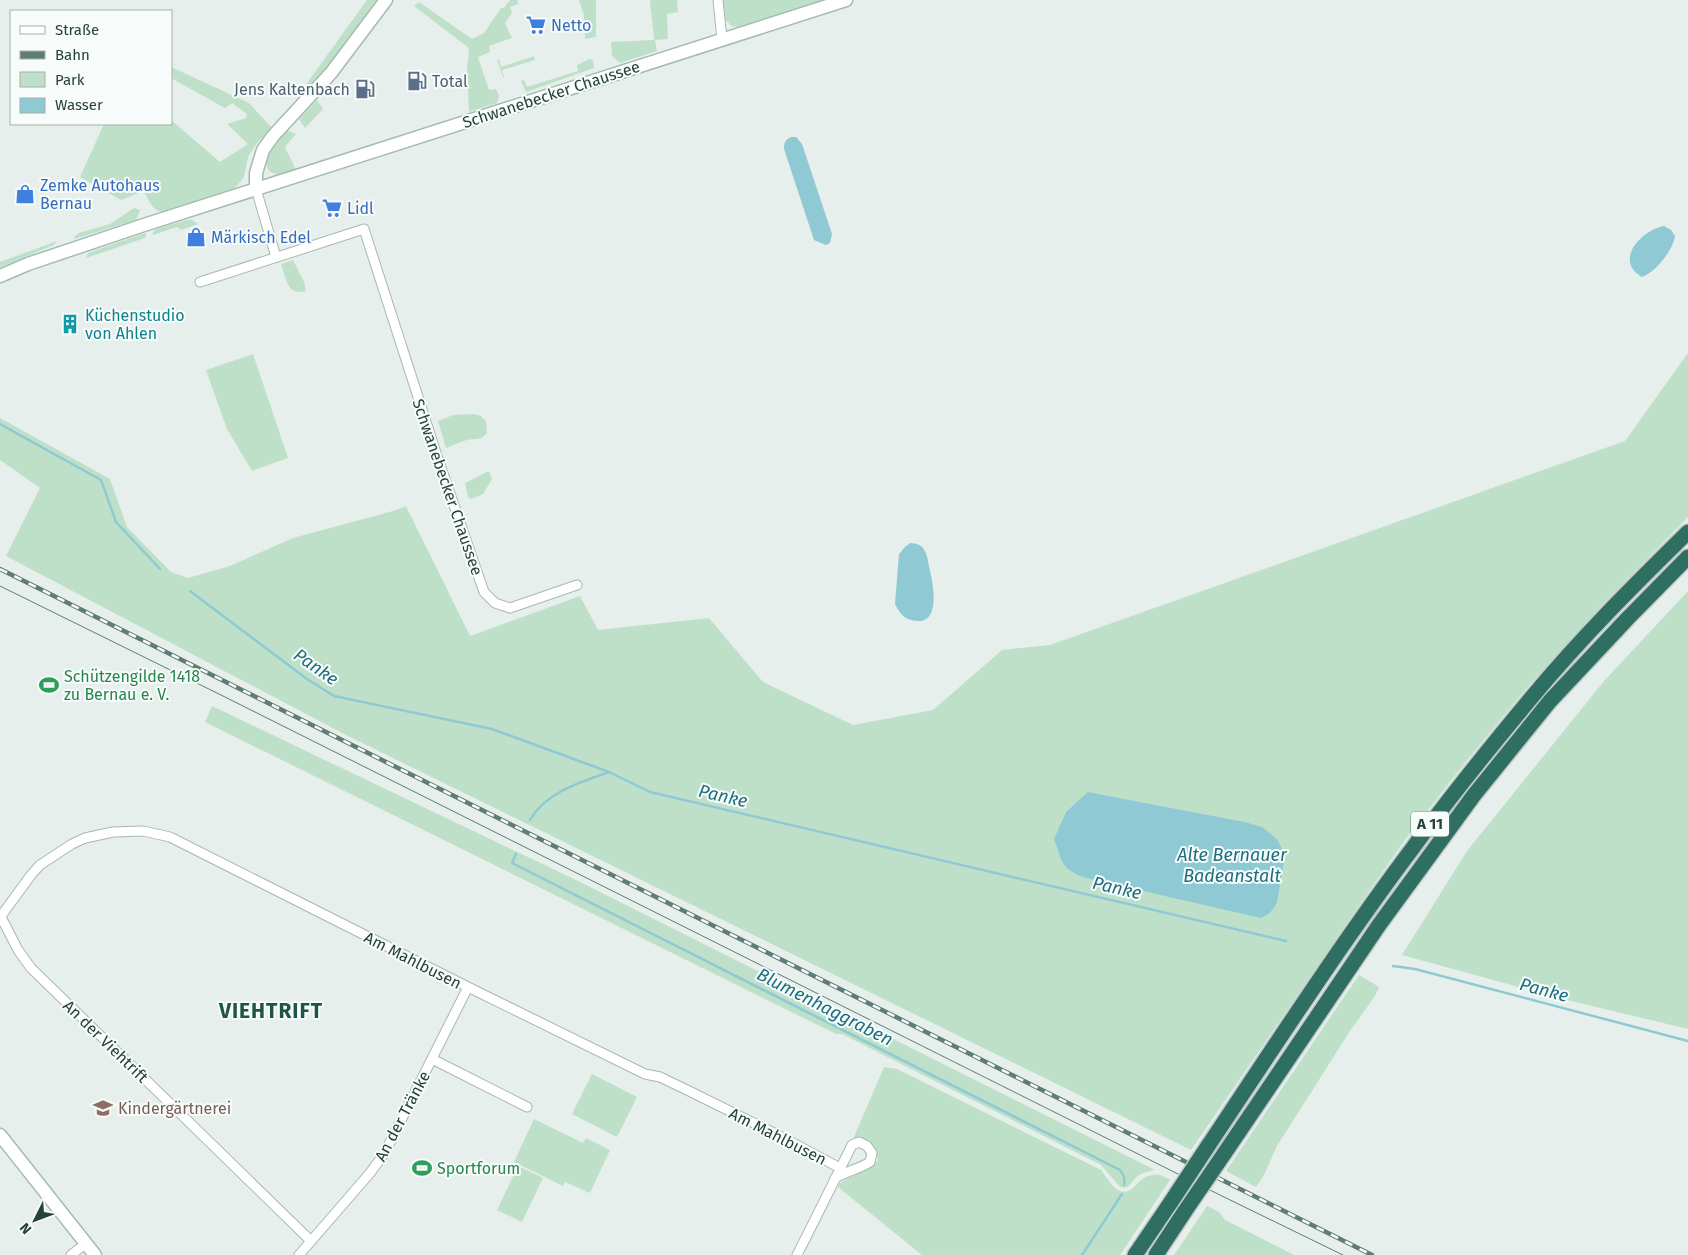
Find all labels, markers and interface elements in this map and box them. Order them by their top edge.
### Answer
legend [10,10,172,125]
supermarket icon: Netto [525,14,547,36]
place label: Netto [551,16,591,35]
text: Straße [55,21,99,39]
text: Bahn [55,46,90,64]
street label: Schwanebecker Chaussee [460,57,642,132]
fuel station icon: Total [406,70,428,92]
text: Park [55,71,85,89]
place label: Total [432,72,468,91]
fuel station icon: Jens Kaltenbach [354,78,376,100]
place label: Jens Kaltenbach [234,80,350,99]
text: Wasser [55,96,103,114]
place label: Zemke Autohaus Bernau [40,176,160,213]
shop icon: Zemke Autohaus Bernau [14,183,36,205]
supermarket icon: Lidl [321,197,343,219]
place label: Lidl [347,199,374,218]
shop icon: Märkisch Edel [185,226,207,248]
place label: Märkisch Edel [211,228,311,247]
place label: Küchenstudio von Ahlen [85,306,185,343]
building icon: Küchenstudio von Ahlen [59,313,81,335]
street label: Schwanebecker Chaussee [408,396,487,578]
water label: Panke [289,644,343,690]
place label: Schützengilde 1418 zu Bernau e. V. [64,667,200,704]
sports icon: Schützengilde 1418 zu Bernau e. V. [38,674,60,696]
water label: Panke [696,780,750,812]
road number: A 11 [1411,812,1449,836]
water label: Alte Bernauer Badeanstalt [1176,844,1288,887]
water label: Panke [1090,872,1144,904]
street label: Am Mahlbusen [361,928,465,993]
water label: Blumenhaggraben [753,963,897,1051]
water label: Panke [1517,973,1571,1007]
street label: An der Viehtrift [59,996,152,1087]
district label: VIEHTRIFT [218,998,323,1024]
street label: An der Tränke [371,1068,434,1165]
school or university icon: Kindergärtnerei [92,1097,114,1119]
place label: Kindergärtnerei [118,1099,231,1118]
street label: Am Mahlbusen [726,1104,830,1169]
sports icon: Sportforum [411,1157,433,1179]
place label: Sportforum [437,1159,520,1178]
north arrow [10,1195,60,1245]
text: N [16,1219,35,1238]

